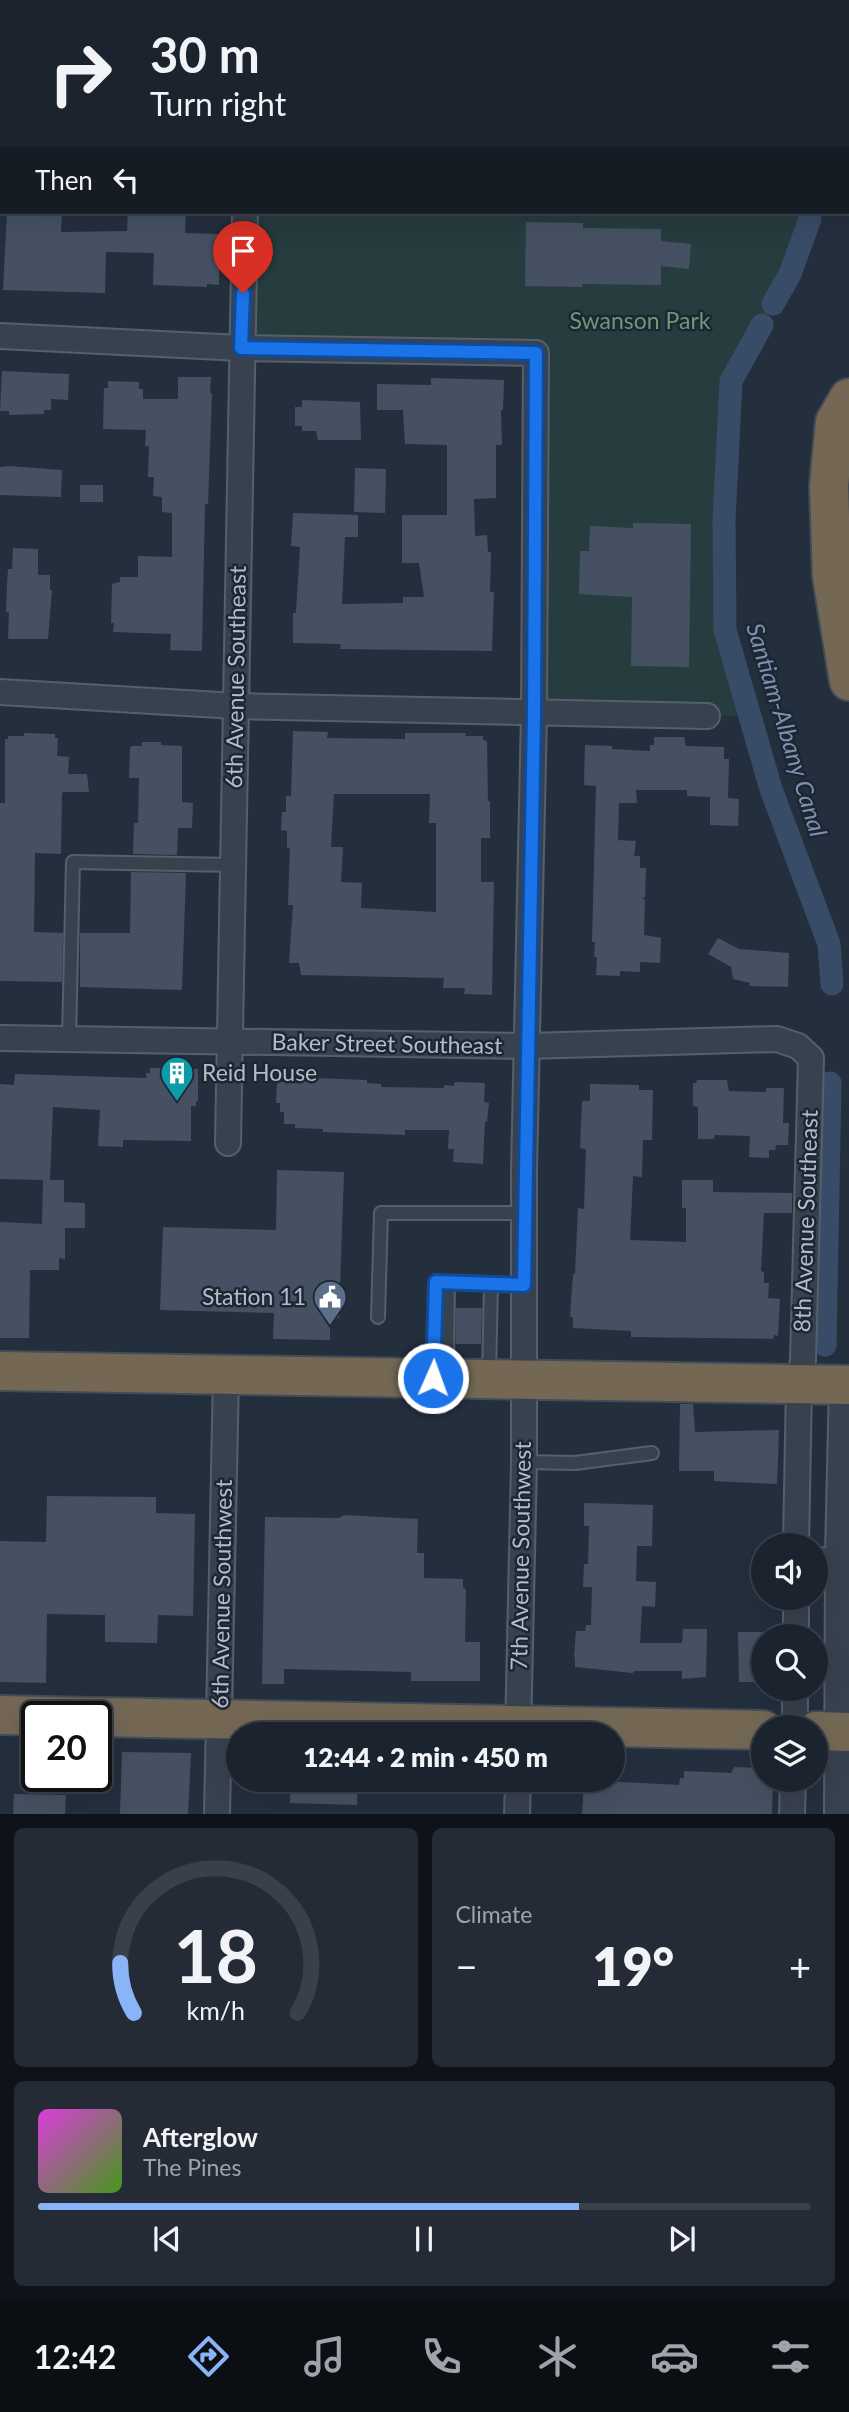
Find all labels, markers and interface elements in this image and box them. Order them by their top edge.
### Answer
text: 30 m [150,25,260,83]
icon: right [35,28,126,119]
text: Turn right [150,84,286,123]
icon: left [107,161,145,199]
text: Then [35,164,93,196]
pin [213,221,273,293]
icon: arrive [224,232,262,270]
park label: Swanson Park [570,306,711,334]
street label: 6th Avenue Southeast [219,565,251,789]
water label: Santiam-Albany Canal [741,619,834,840]
street label: Baker Street Southeast [271,1027,503,1059]
building icon: Reid House [158,1054,196,1103]
place label: Reid House [202,1058,317,1086]
street label: 8th Avenue Southeast [787,1108,823,1333]
public building icon: Station 11 [311,1278,349,1327]
place label: Station 11 [202,1282,306,1310]
position arrow [396,1341,470,1415]
street label: 7th Avenue Southwest [504,1440,536,1671]
street label: 6th Avenue Southwest [205,1478,237,1709]
map controls [751,1533,828,1792]
button: sound [751,1533,828,1610]
button: search [751,1624,828,1701]
speed limit sign: 20 [21,1701,112,1792]
button: layers [751,1715,828,1792]
text: 12:44 · 2 min · 450 m [303,1741,548,1773]
text: Climate [456,1900,532,1928]
text: 18 [174,1912,258,2000]
text: 19° [592,1935,674,1997]
text: − [456,1943,478,1989]
text: + [789,1943,811,1989]
text: km/h [186,1995,245,2025]
text: Afterglow [143,2121,258,2153]
text: The Pines [143,2153,241,2181]
icon: previous [148,2220,186,2258]
icon: pause [405,2220,443,2258]
icon: next [663,2220,701,2258]
icon: directions [184,2332,233,2381]
icon: music [300,2332,349,2381]
icon: phone [417,2332,466,2381]
icon: climate [533,2332,582,2381]
icon: car [650,2332,699,2381]
icon: filters [766,2332,815,2381]
text: 12:42 [34,2337,116,2376]

